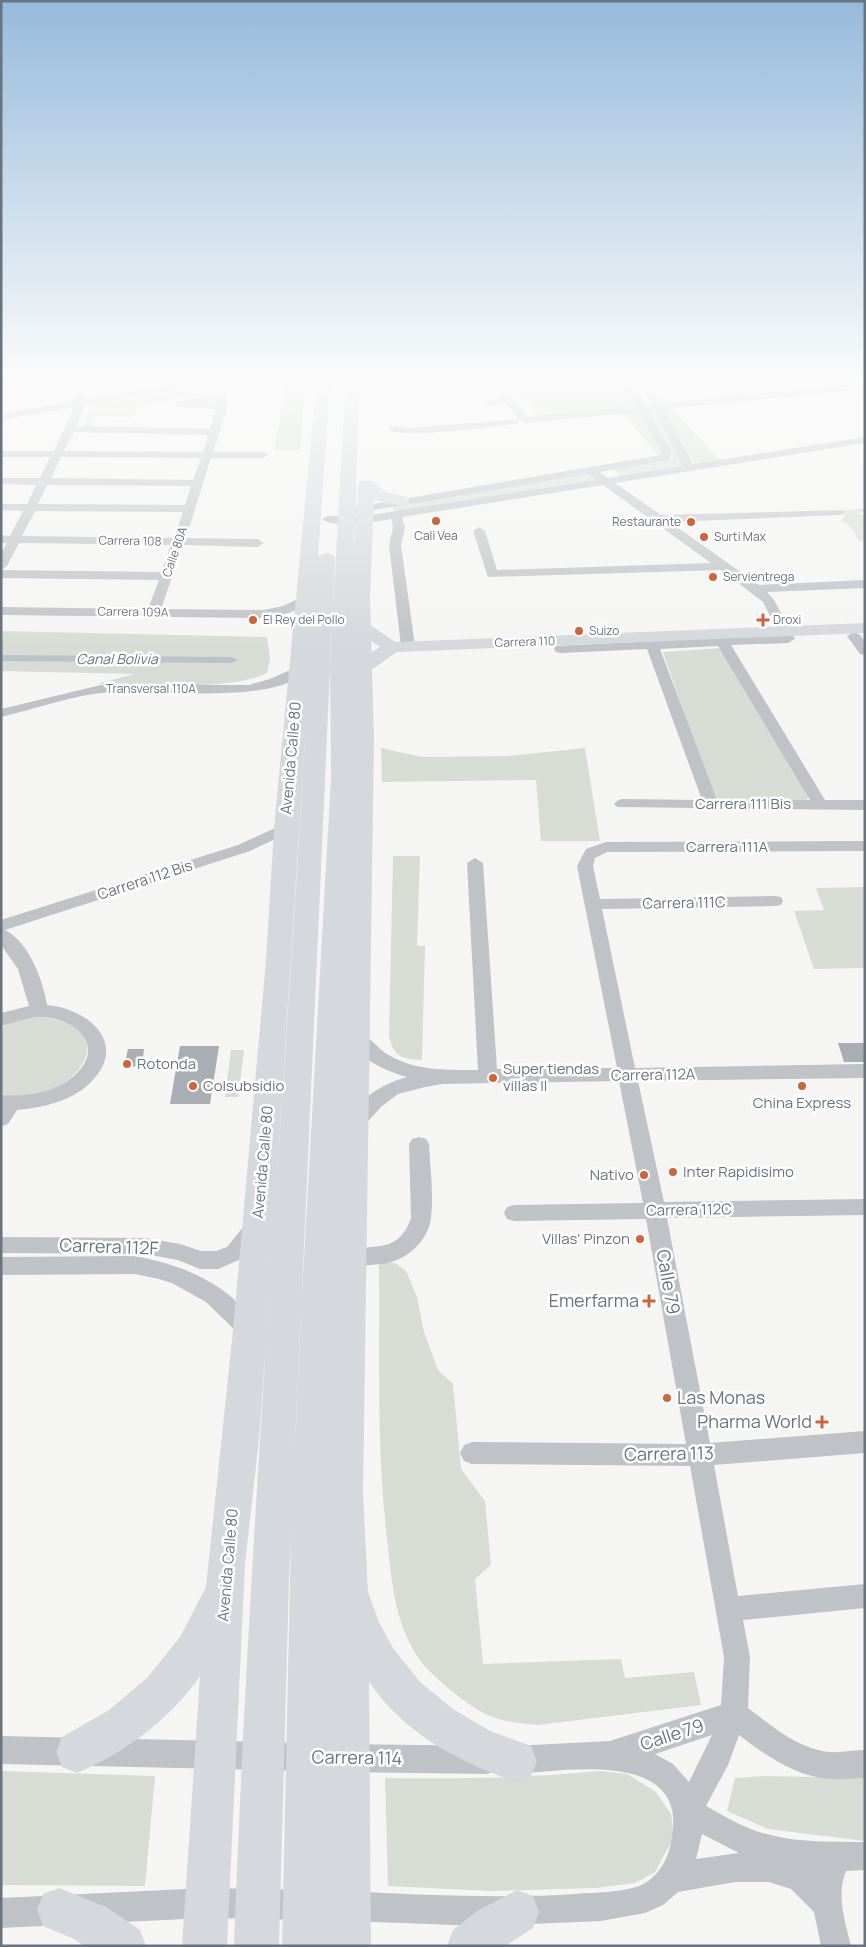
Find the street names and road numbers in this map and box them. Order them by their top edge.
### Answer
street label: Calle 80A [158,524,191,579]
street label: Carrera 108 [98,531,162,550]
street label: Carrera 109A [97,602,169,621]
street label: Carrera 110 [494,632,556,651]
street label: Transversal 110A [106,680,196,697]
street label: Avenida Calle 80 [275,701,306,815]
street label: Carrera 111 Bis [695,793,791,814]
street label: Carrera 111A [686,836,768,857]
street label: Carrera 112 Bis [95,854,195,905]
street label: Carrera 111C [642,891,726,914]
street label: Carrera 112A [611,1063,696,1086]
street label: Avenida Calle 80 [247,1105,278,1219]
street label: Carrera 112C [646,1198,732,1221]
street label: Carrera 112F [59,1232,159,1260]
street label: Calle 79 [651,1247,687,1316]
street label: Carrera 113 [624,1440,714,1466]
street label: Avenida Calle 80 [212,1508,243,1622]
street label: Calle 79 [637,1712,707,1756]
street label: Carrera 114 [312,1744,403,1770]

